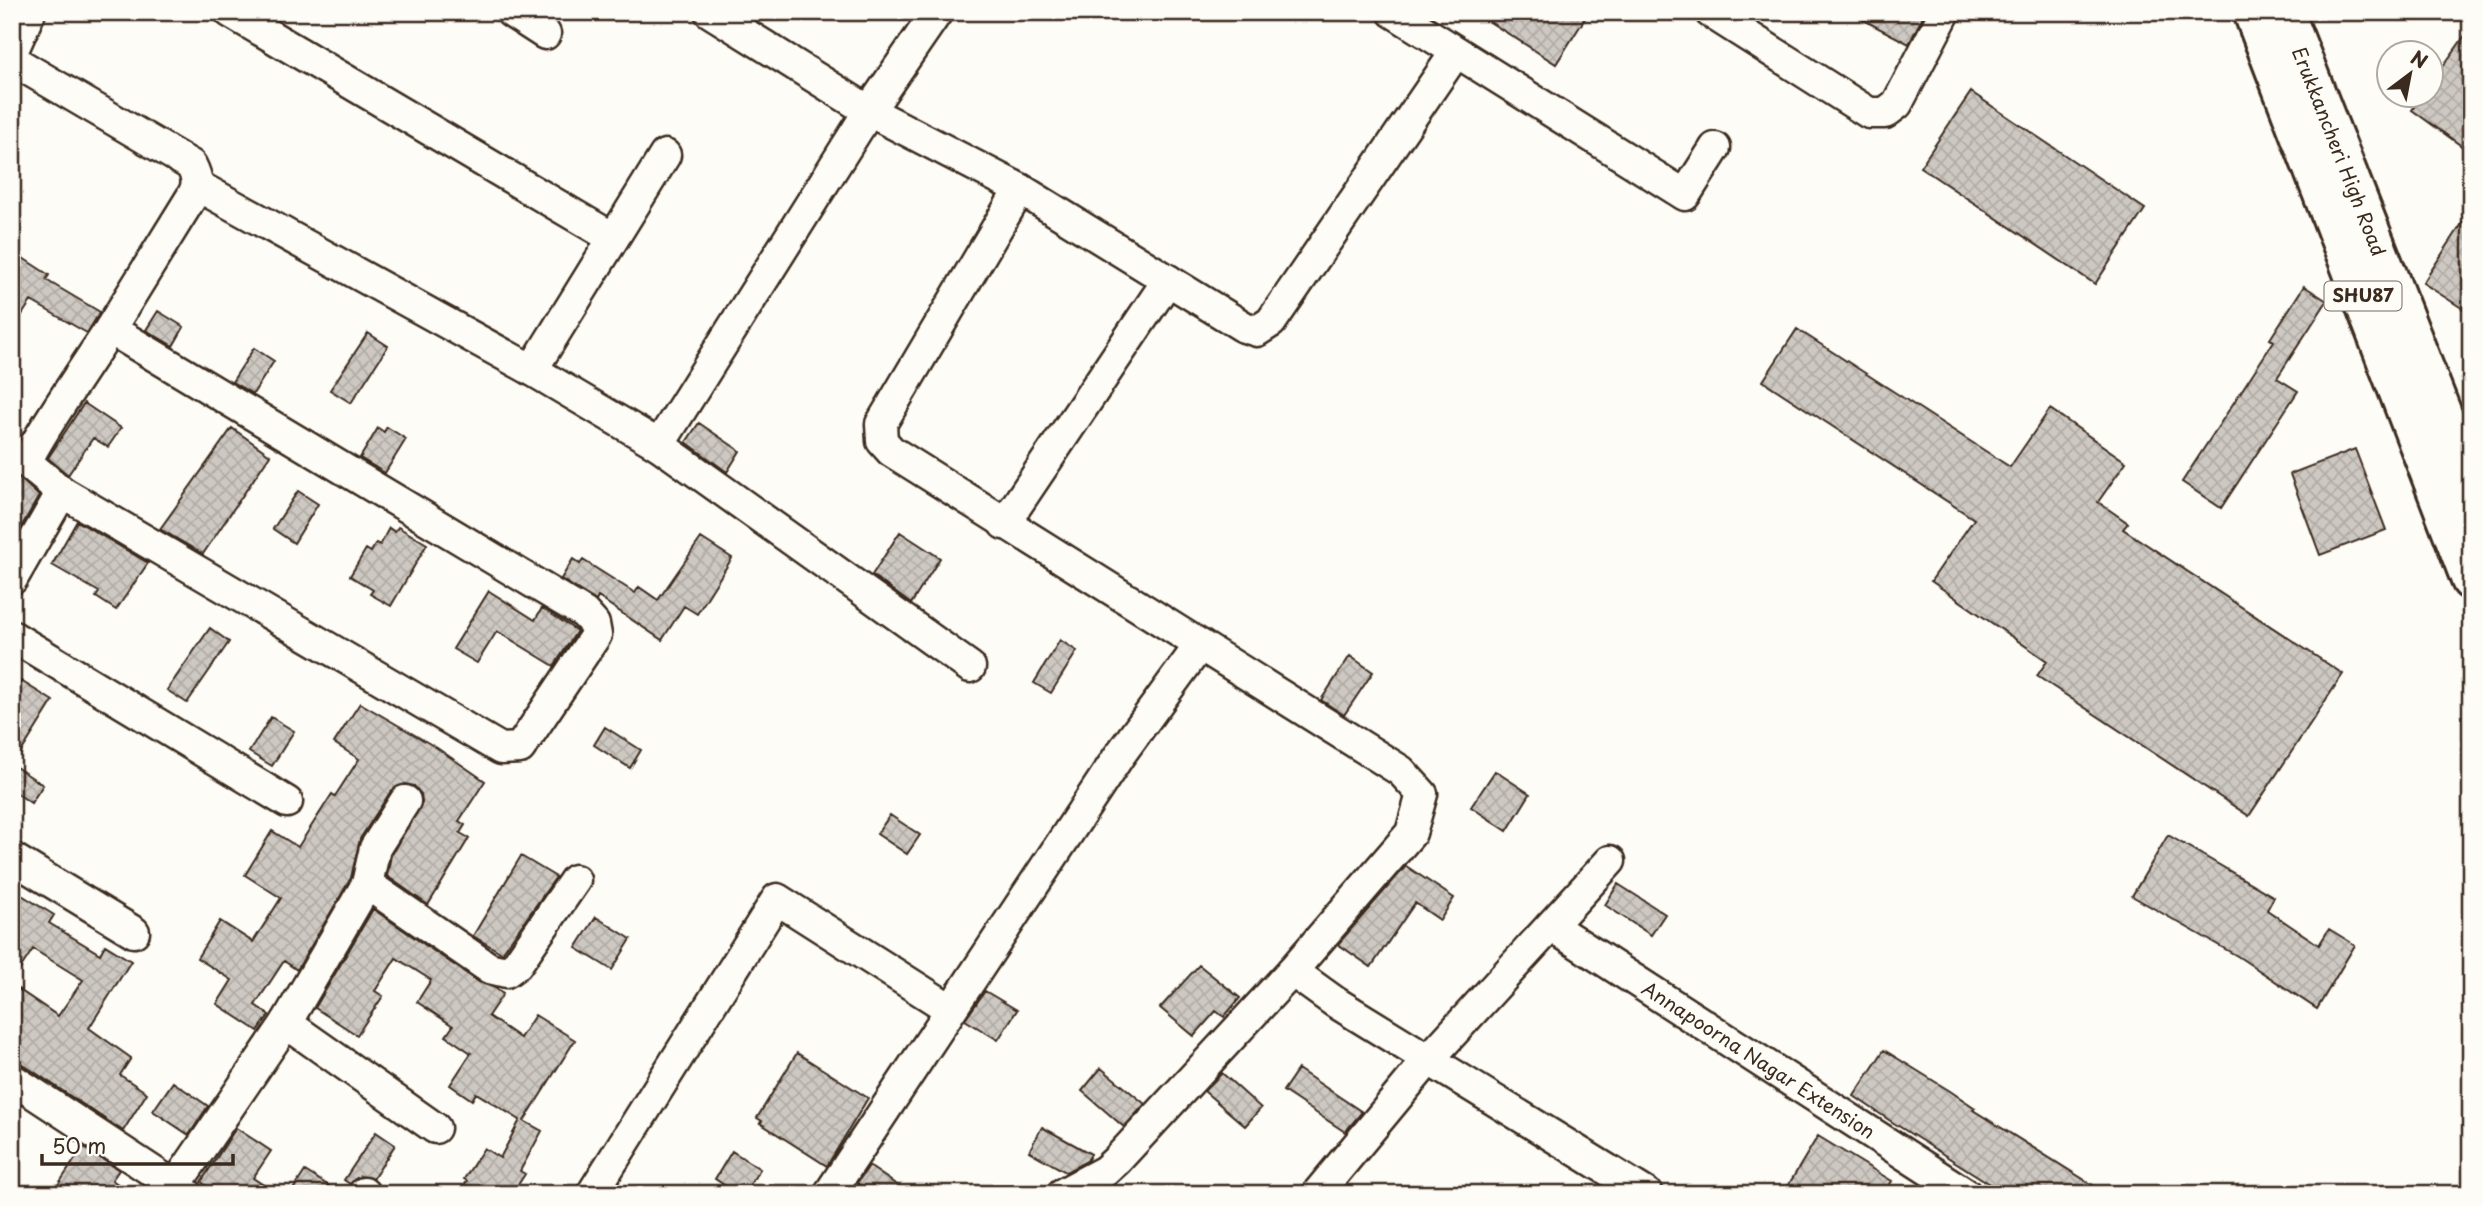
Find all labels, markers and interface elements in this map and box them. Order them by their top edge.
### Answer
north arrow [2374,38,2444,108]
street label: Erukkancheri High Road [2286,42,2394,260]
text: N [2406,43,2433,75]
road number: SHU87 [2324,282,2402,310]
street label: Annapoorna Nagar Extension [1637,973,1881,1145]
scale bar [42,1122,233,1166]
text: 50 m [52,1129,106,1161]

